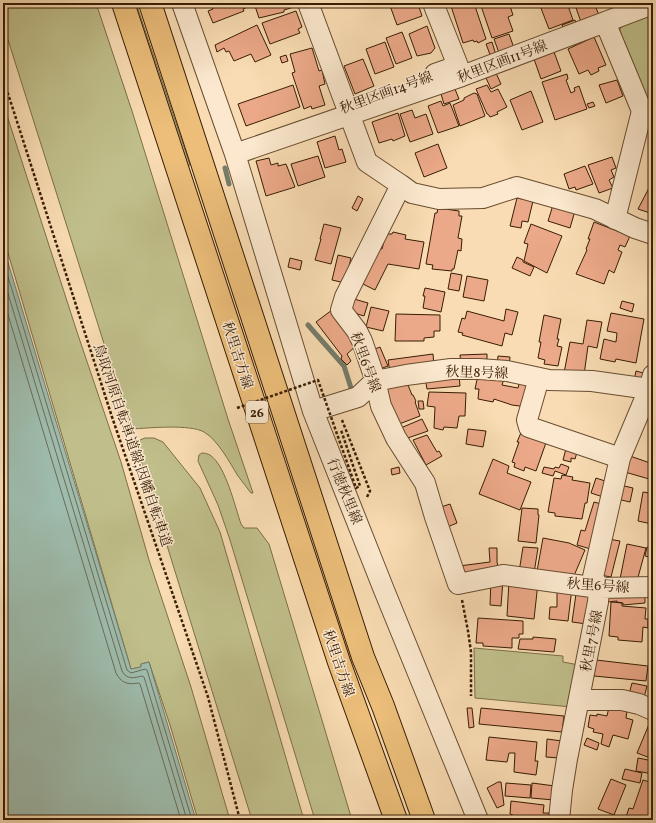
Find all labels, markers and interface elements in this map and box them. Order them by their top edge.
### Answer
street label: 秋里区画11号線 [455,37,550,88]
street label: 秋里区画14号線 [337,68,436,119]
street label: 秋里吉方線 [217,319,256,392]
street label: 秋里6号線 [345,330,384,395]
street label: 鳥取河原自転車道線;因幡自転車道 [88,341,175,550]
street label: 秋里8号線 [445,363,509,384]
road number: 26 [246,401,268,423]
street label: 行徳秋里線 [322,456,366,528]
street label: 秋里6号線 [566,575,630,598]
street label: 秋里7号線 [577,609,608,674]
street label: 秋里吉方線 [317,627,358,700]

